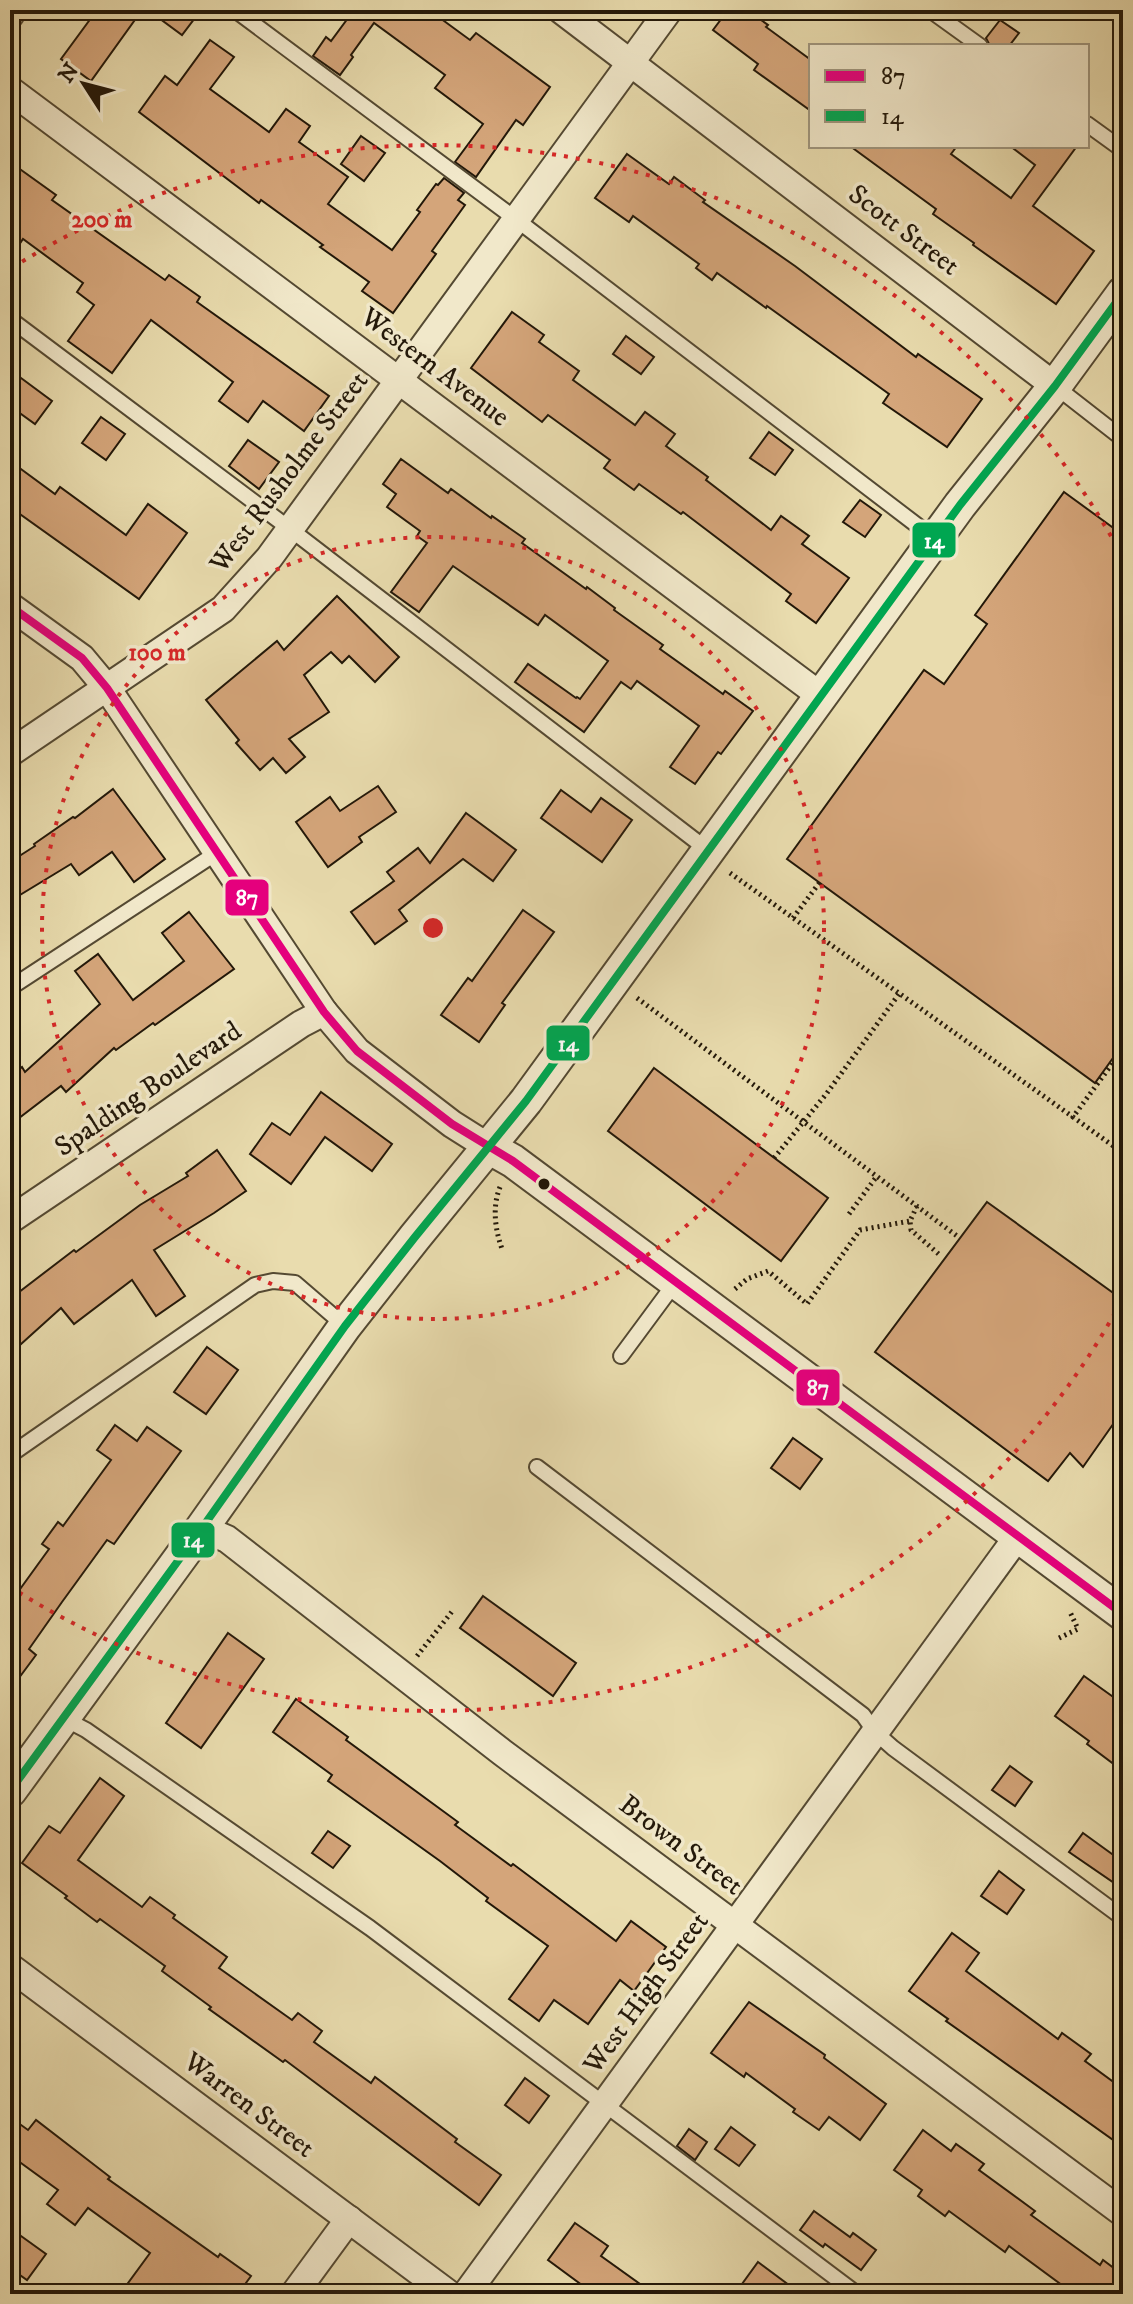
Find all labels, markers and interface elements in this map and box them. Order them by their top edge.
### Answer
north arrow [44,44,124,124]
legend [809,44,1089,148]
text: N [53,58,85,88]
text: 87 [881,62,906,92]
text: 14 [881,102,905,132]
street label: Scott Street [841,177,967,283]
text: 200 m [72,205,132,235]
street label: Western Avenue [353,299,516,434]
street label: West Rusholme Street [201,364,376,580]
line badge: 14 [911,521,957,559]
text: 14 [924,528,946,555]
text: 100 m [128,638,186,668]
line badge: 87 [224,878,270,917]
text: 87 [236,885,258,912]
centre of rings [419,914,447,942]
street label: Spalding Boulevard [48,1014,248,1164]
line badge: 14 [545,1024,591,1062]
text: 14 [558,1031,580,1058]
unlabelled marker [536,1176,552,1192]
line badge: 87 [795,1368,841,1407]
text: 87 [807,1375,829,1402]
line badge: 14 [170,1521,216,1559]
text: 14 [183,1527,205,1554]
street label: Brown Street [612,1787,750,1903]
street label: West High Street [575,1905,716,2082]
street label: Warren Street [176,2044,322,2166]

